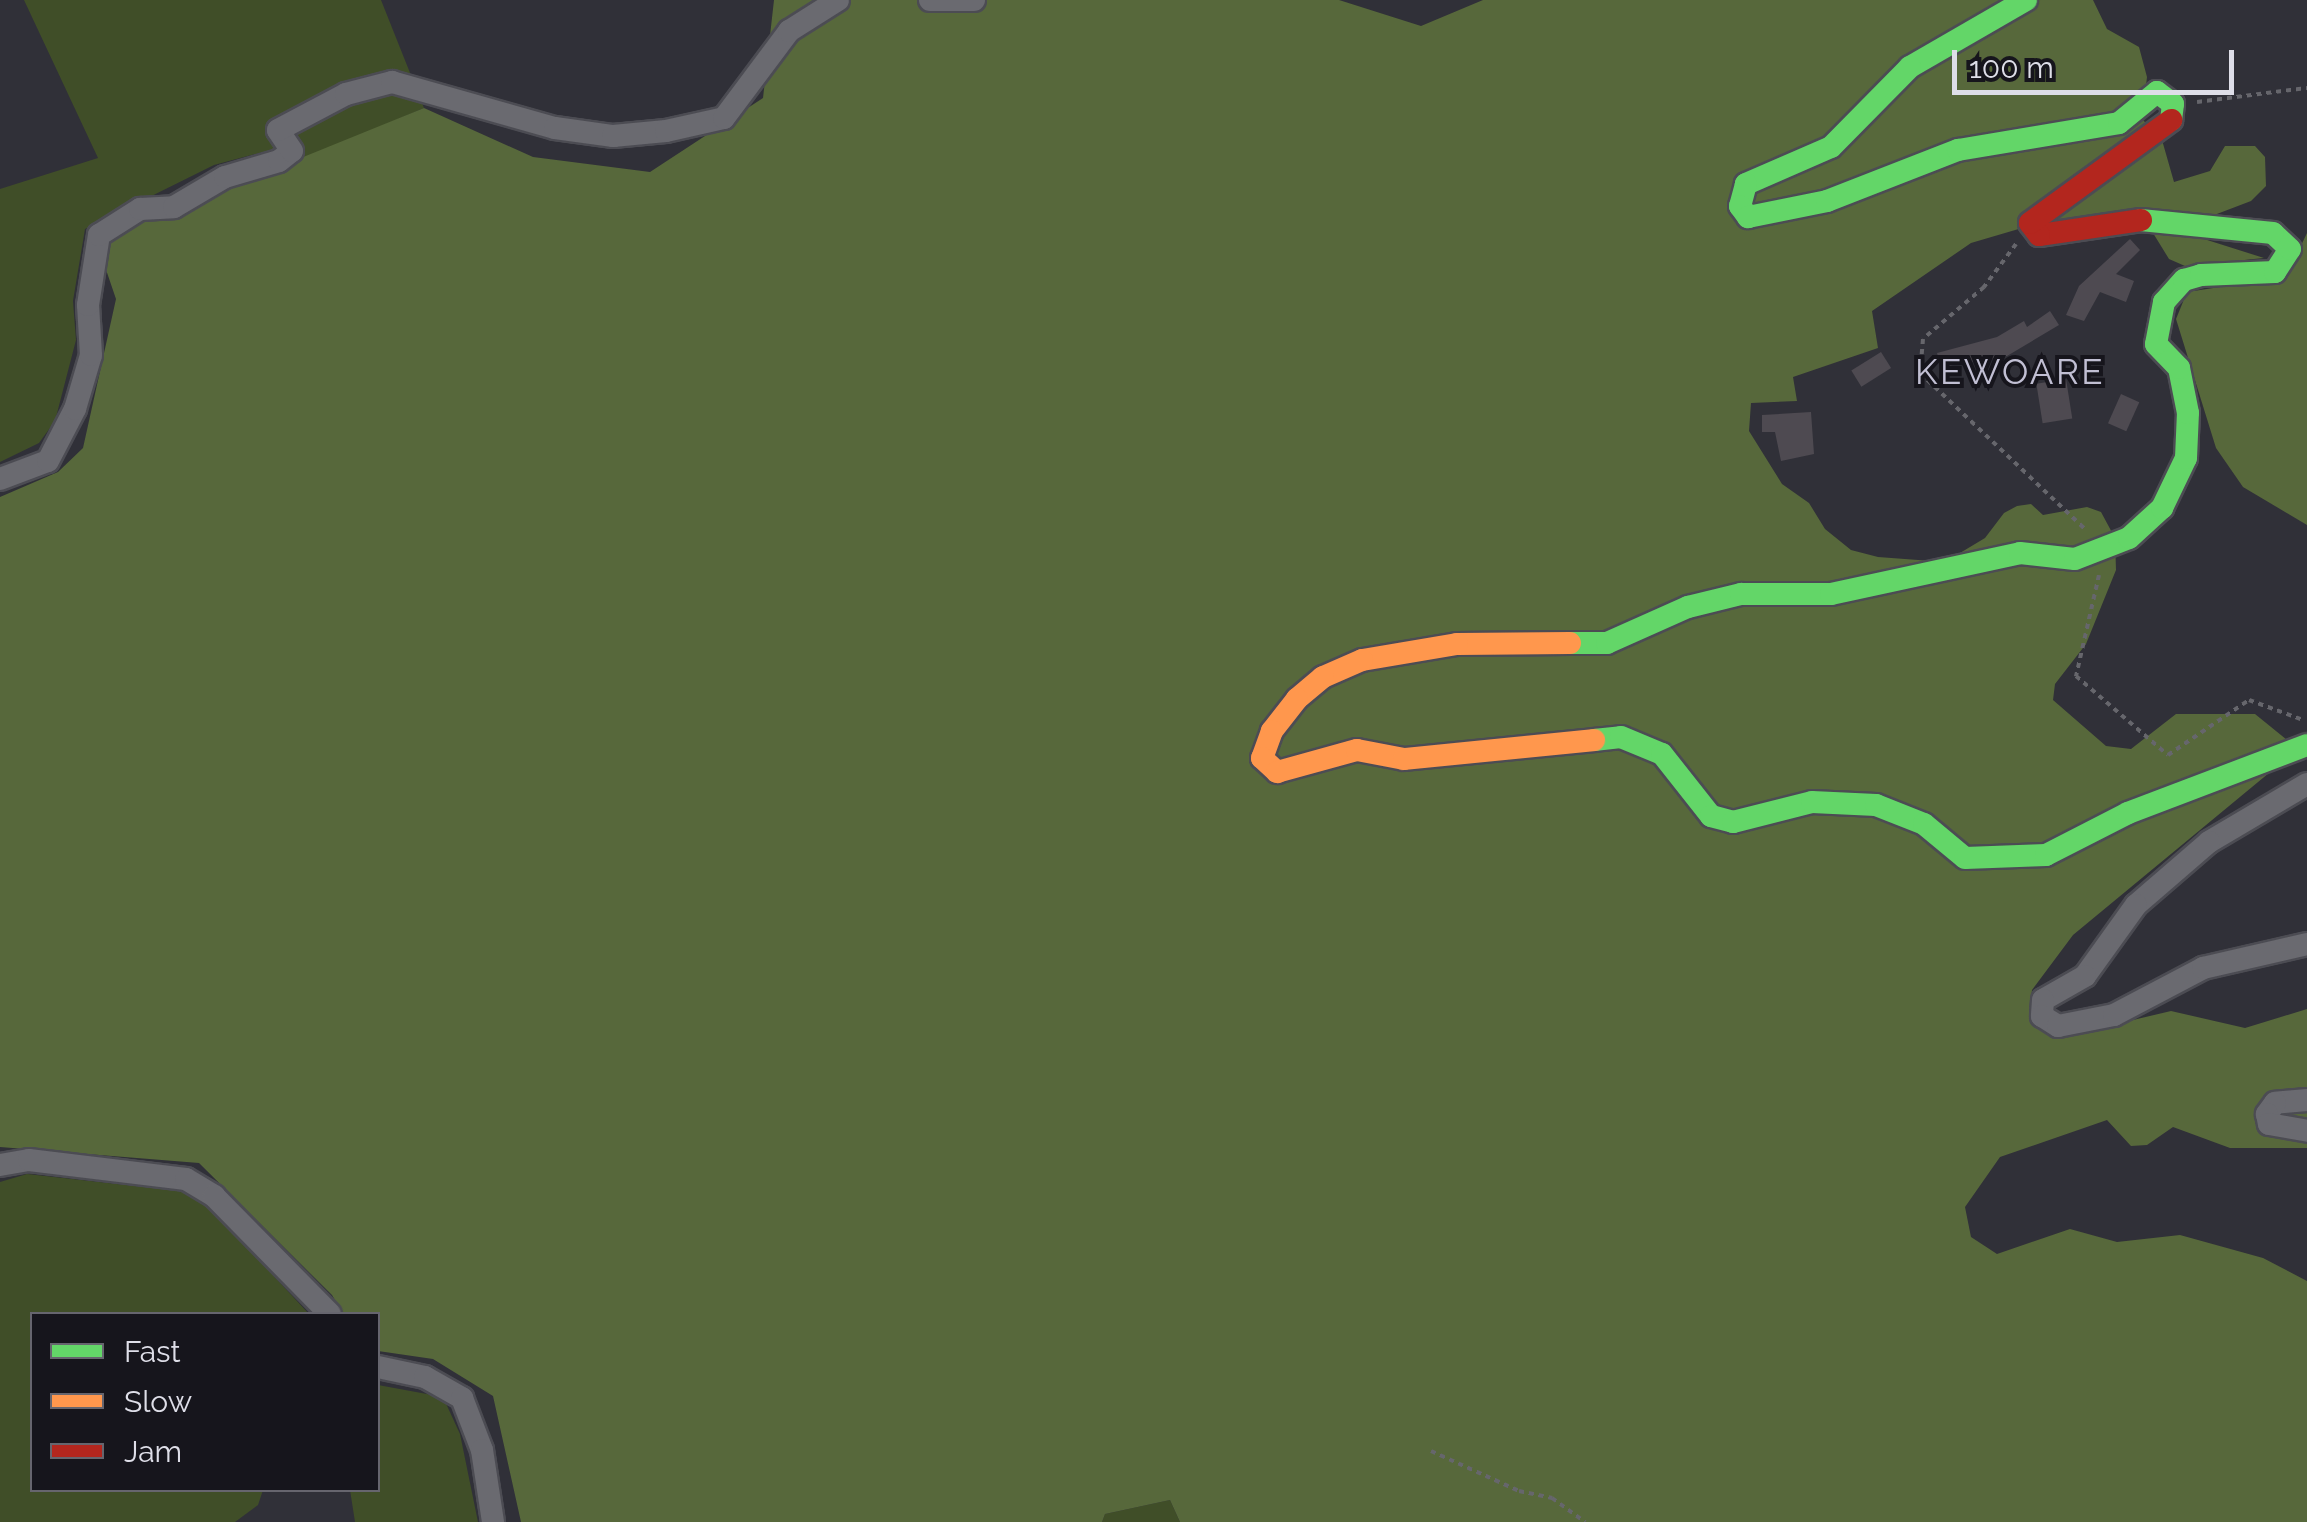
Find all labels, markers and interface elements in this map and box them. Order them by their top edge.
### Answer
scale bar [1957,30,2240,92]
text: 100 m [1969,50,2054,85]
district label: KEWOARE [1915,351,2105,393]
legend [30,1312,380,1492]
text: Fast [124,1334,181,1369]
text: Slow [124,1384,192,1419]
text: Jam [124,1434,182,1469]

